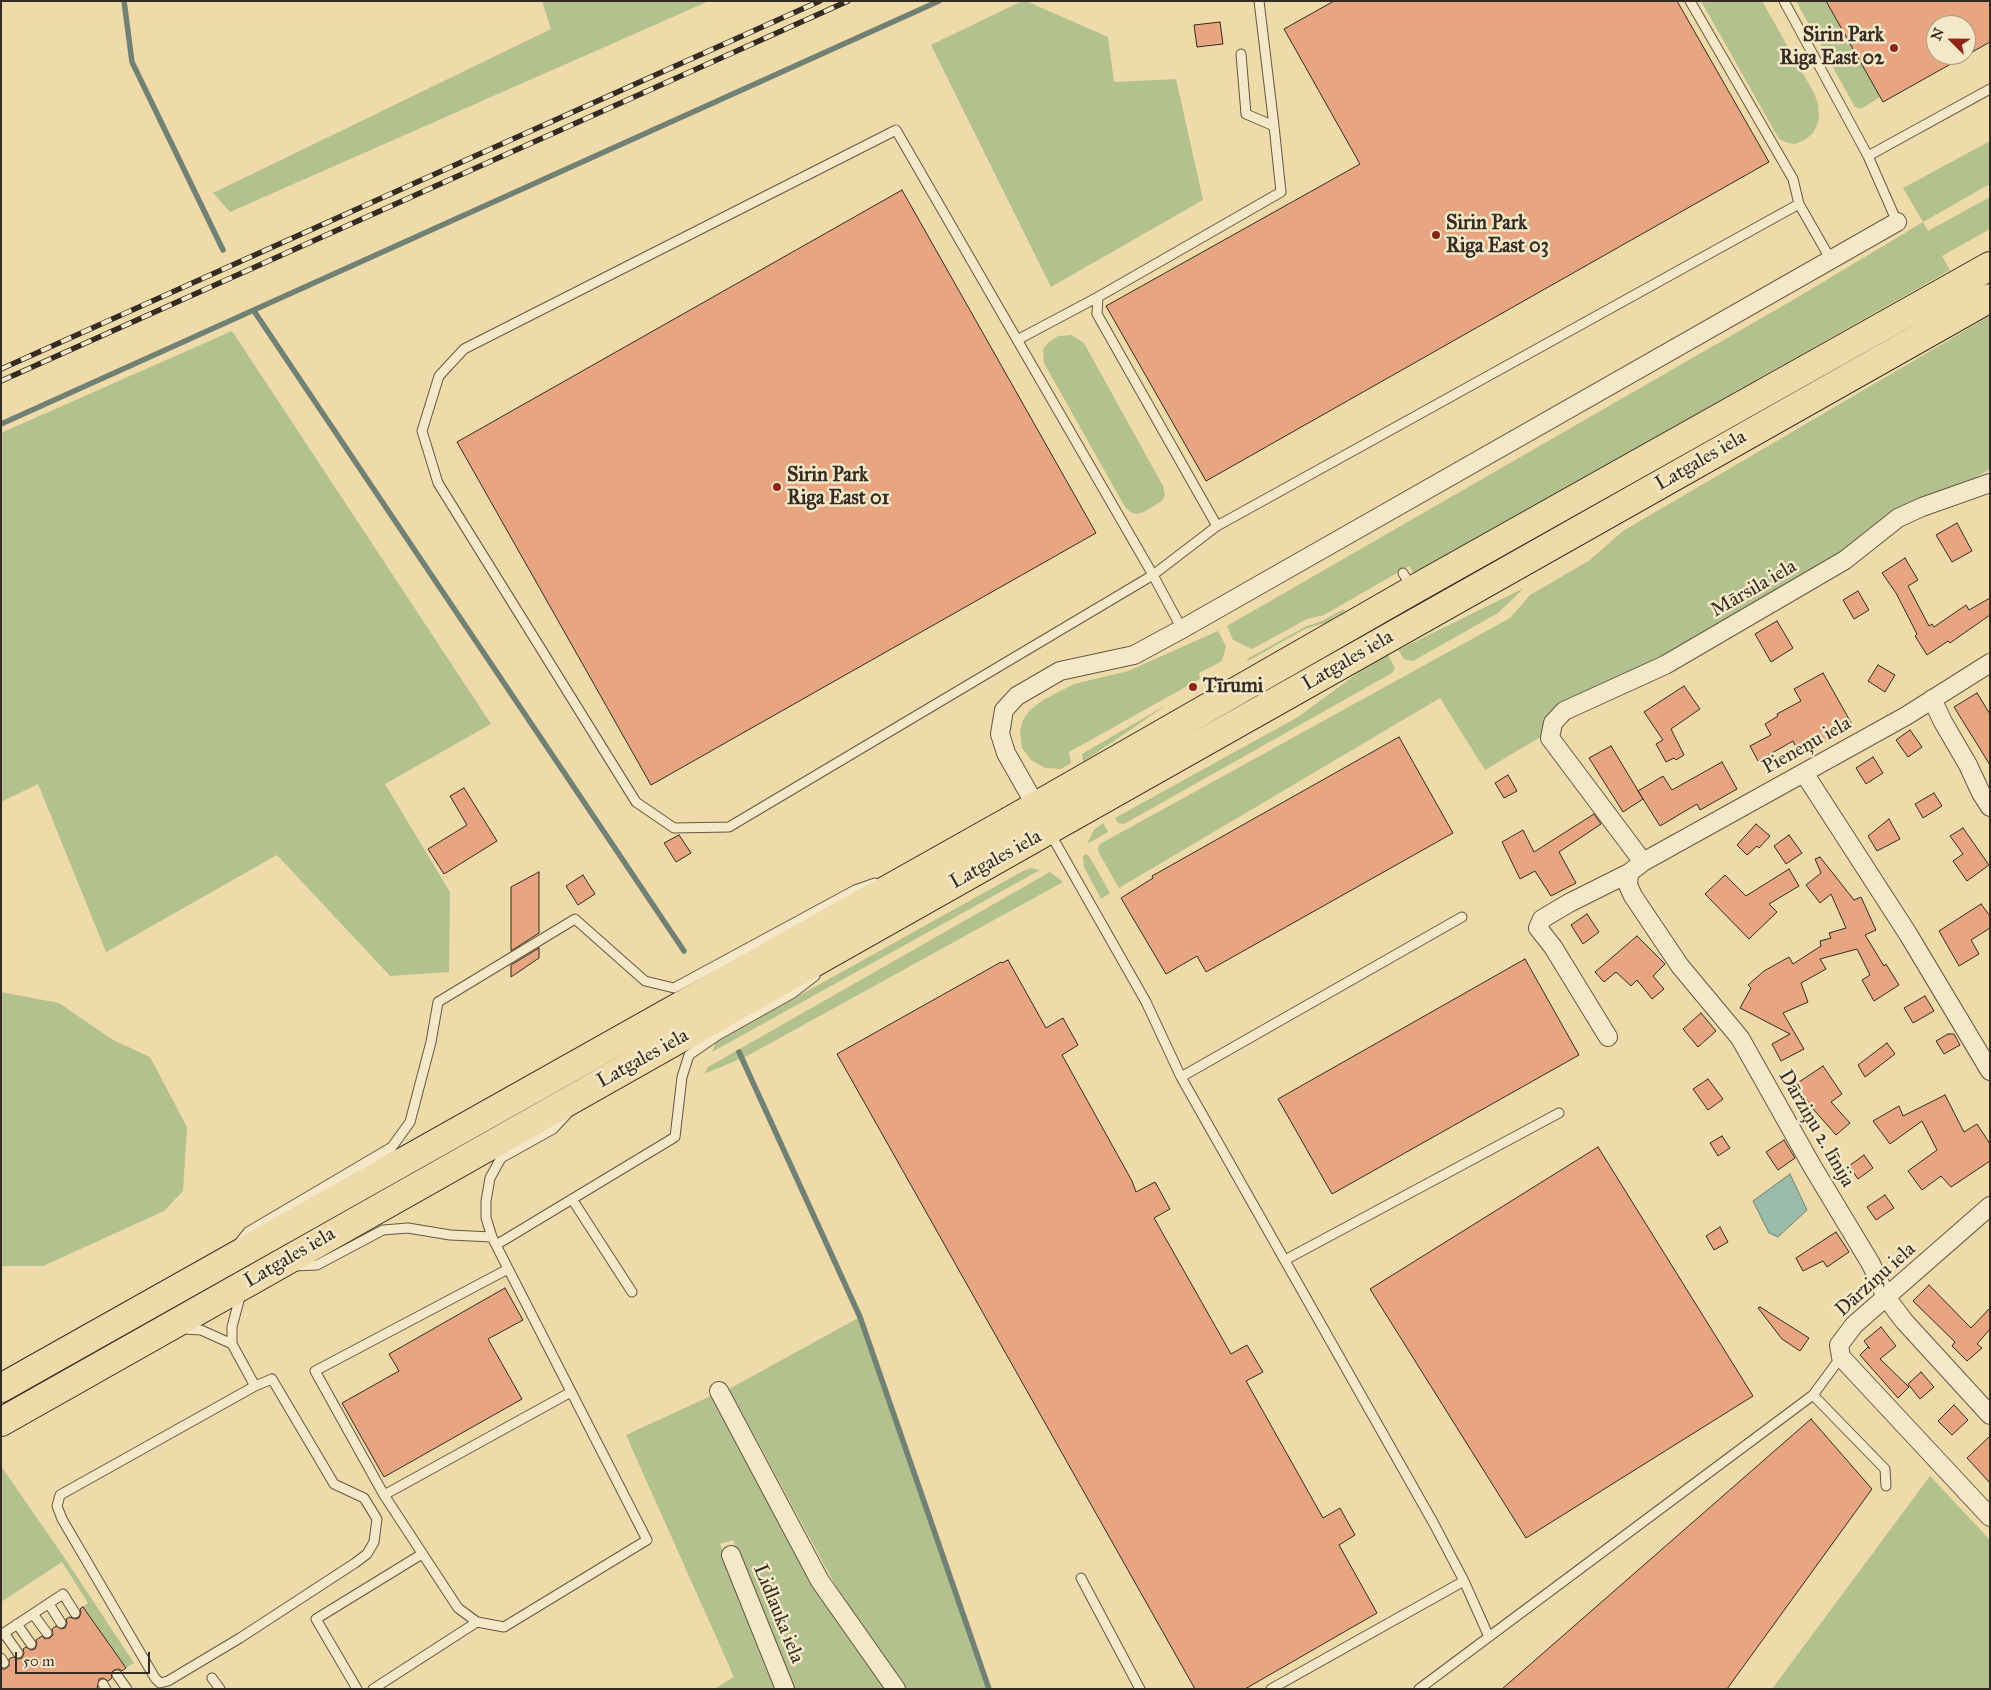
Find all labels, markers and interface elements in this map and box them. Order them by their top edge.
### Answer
north arrow [1926,15,1976,65]
place label: Sirin Park Riga East 02 [1779,24,1884,71]
text: N [1928,26,1948,43]
marker: Sirin Park Riga East 02 [1888,42,1900,54]
place label: Sirin Park Riga East 03 [1446,212,1549,259]
marker: Sirin Park Riga East 03 [1430,229,1442,241]
street label: Latgales iela [1651,425,1751,497]
place label: Sirin Park Riga East 01 [787,464,889,511]
marker: Sirin Park Riga East 01 [771,481,783,493]
street label: Mārsila iela [1707,555,1801,623]
street label: Latgales iela [1298,625,1398,697]
place label: Tīrumi [1203,675,1263,699]
marker: Tīrumi [1187,681,1199,693]
street label: Pieneņu iela [1758,712,1856,780]
street label: Latgales iela [946,825,1046,895]
street label: Latgales iela [593,1024,693,1094]
street label: Dārziņu 2. līnija [1773,1066,1859,1192]
street label: Latgales iela [240,1222,340,1294]
street label: Dārziņu iela [1831,1238,1921,1322]
street label: Lidlauka iela [747,1561,809,1667]
scale bar [18,1642,152,1674]
text: 50 m [23,1652,55,1670]

